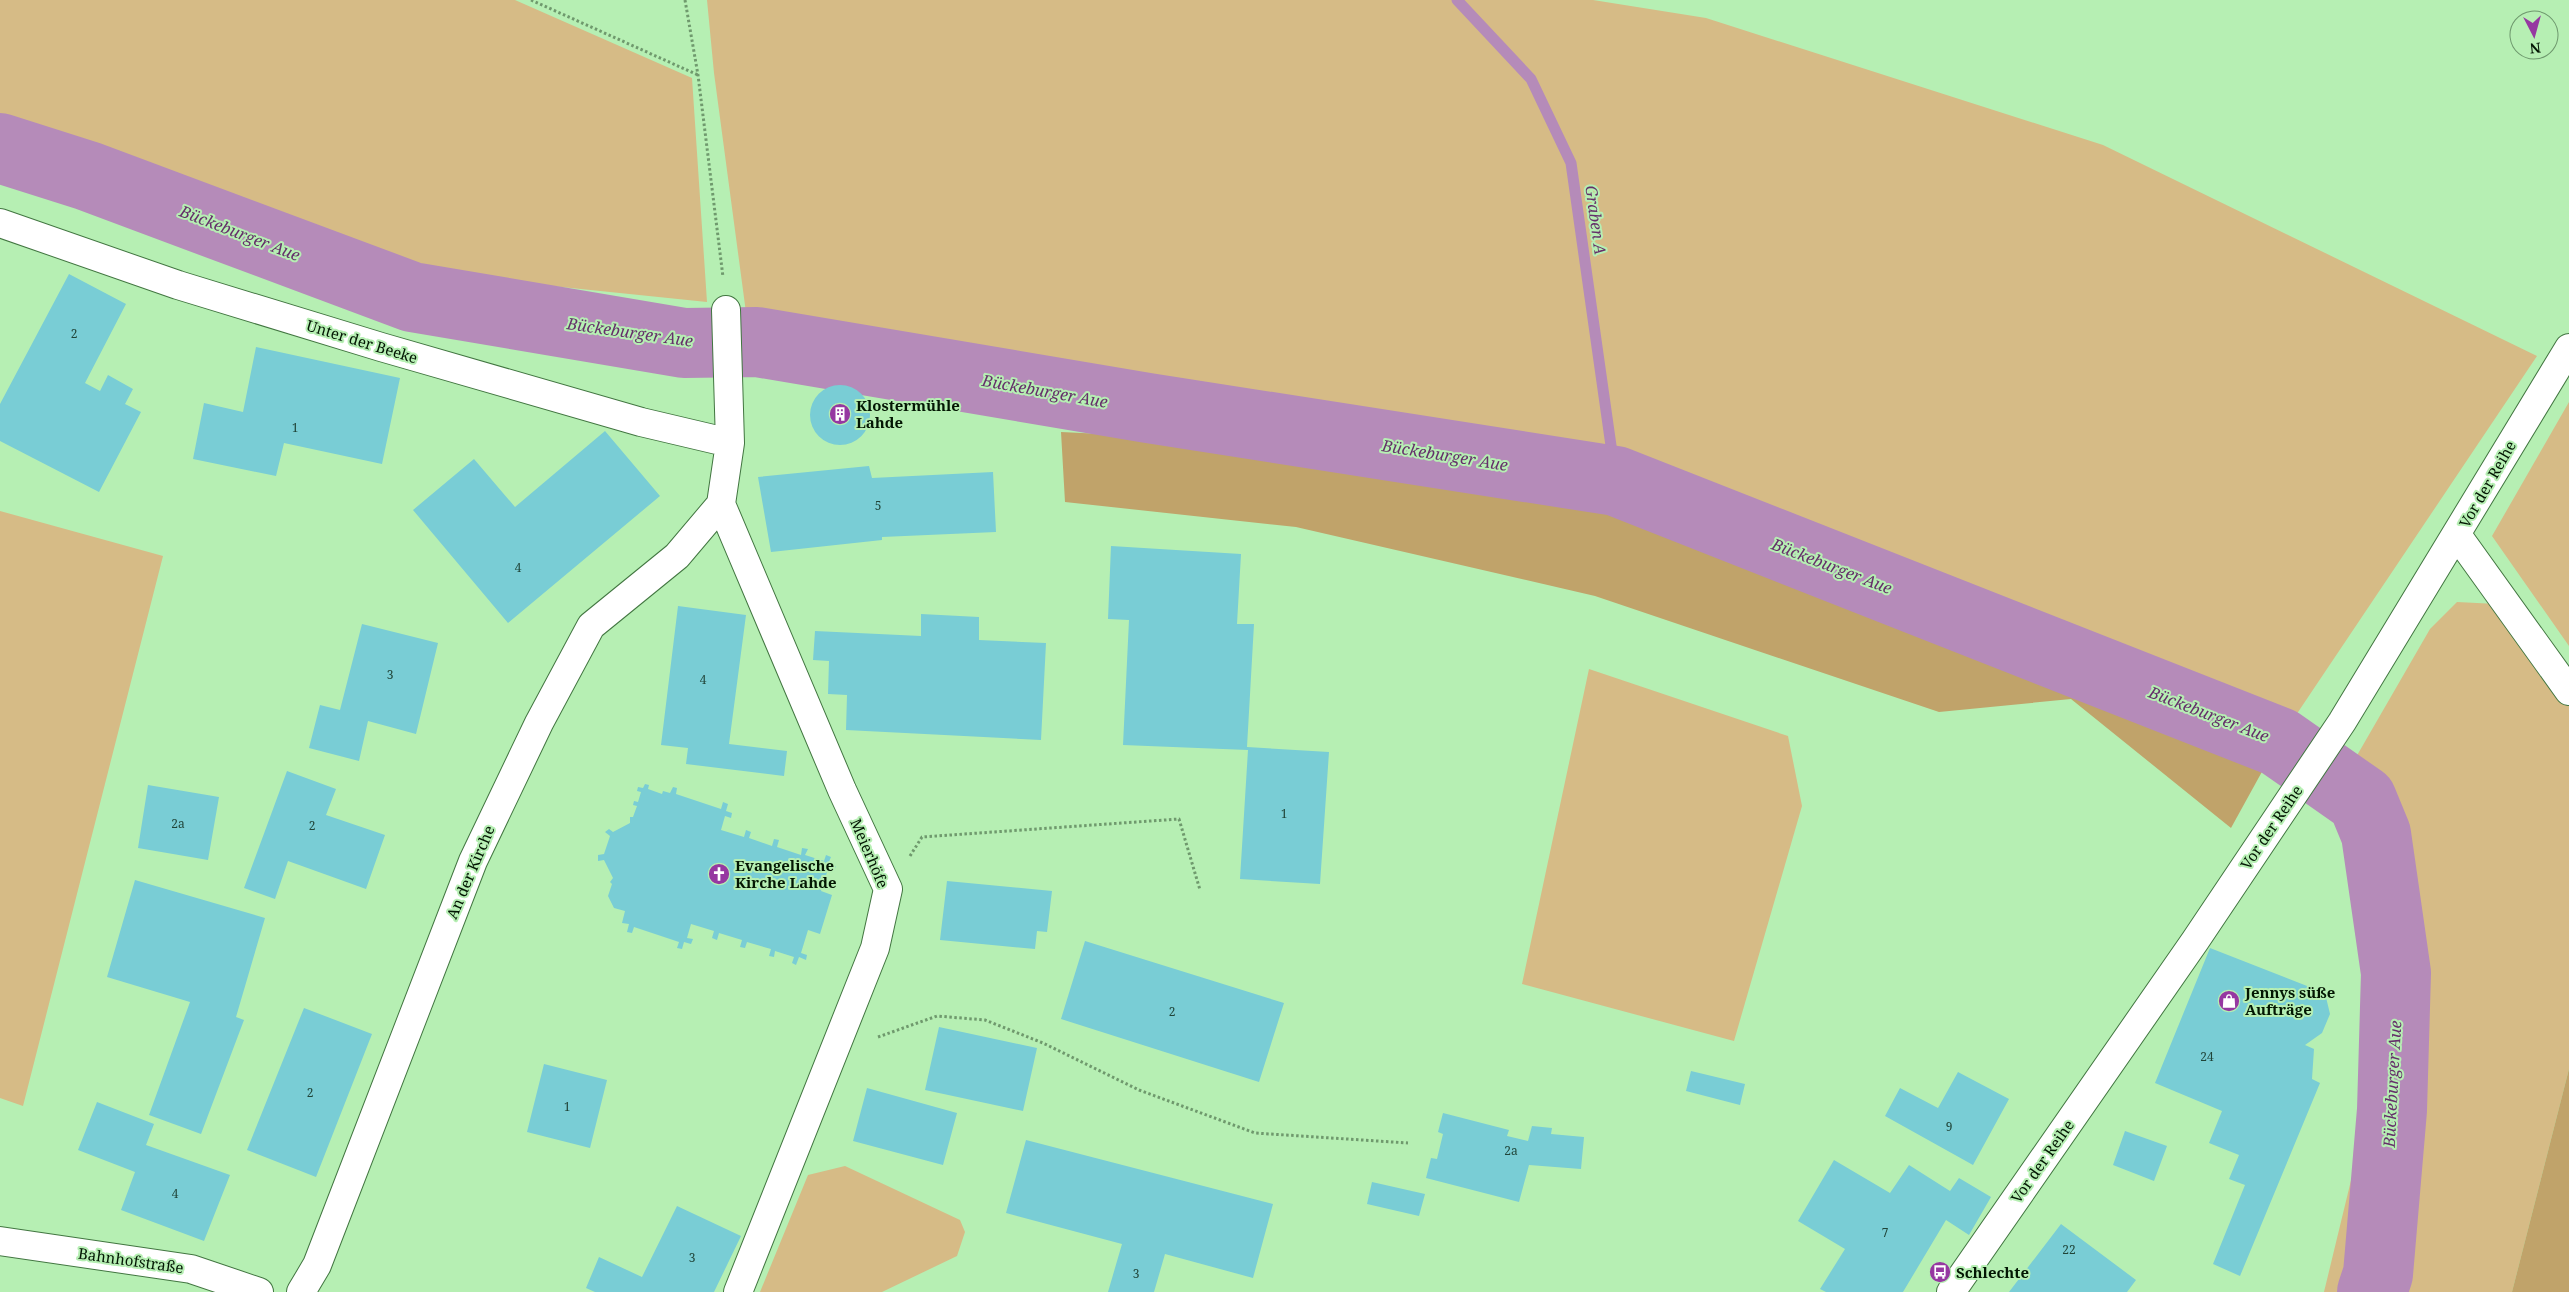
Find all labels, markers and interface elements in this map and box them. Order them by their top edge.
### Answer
north arrow [2509,10,2559,60]
text: N [2529,38,2542,58]
water label: Graben A [1580,184,1612,256]
water label: Bückeburger Aue [176,200,303,266]
water label: Bückeburger Aue [565,312,695,352]
street label: Unter der Beeke [304,315,420,367]
house number: 2 [71,325,77,342]
water label: Bückeburger Aue [980,369,1110,413]
place label: Klostermühle Lahde [856,395,960,432]
building icon: Klostermühle Lahde [828,402,852,426]
house number: 1 [292,419,298,436]
water label: Bückeburger Aue [1380,434,1510,476]
street label: Vor der Reihe [2454,437,2520,531]
house number: 5 [875,497,881,514]
water label: Bückeburger Aue [1768,533,1895,599]
house number: 4 [515,559,522,576]
house number: 3 [387,666,394,683]
house number: 4 [700,671,707,688]
water label: Bückeburger Aue [2145,681,2272,747]
street label: Vor der Reihe [2236,781,2306,873]
house number: 1 [1281,805,1287,822]
house number: 2a [171,815,185,832]
street label: Meierhöfe [846,815,894,891]
house number: 2 [309,817,315,834]
street label: An der Kirche [441,822,499,922]
place label: Evangelische Kirche Lahde [735,855,837,892]
church icon: Evangelische Kirche Lahde [707,862,731,886]
place label: Jennys süße Aufträge [2244,982,2335,1019]
shop icon: Jennys süße Aufträge [2217,989,2241,1013]
house number: 2 [1169,1003,1175,1020]
water label: Bückeburger Aue [2378,1020,2406,1149]
house number: 24 [2200,1048,2214,1065]
house number: 2 [307,1084,313,1101]
house number: 1 [564,1098,570,1115]
street label: Vor der Reihe [2006,1115,2078,1207]
house number: 9 [1946,1118,1952,1135]
house number: 2a [1504,1142,1518,1159]
house number: 4 [172,1185,179,1202]
house number: 7 [1882,1224,1889,1241]
house number: 22 [2062,1241,2076,1258]
street label: Bahnhofstraße [77,1243,185,1277]
house number: 3 [689,1249,696,1266]
bus stop icon: Schlechte [1928,1260,1952,1284]
place label: Schlechte [1956,1262,2029,1282]
house number: 3 [1133,1265,1140,1282]

